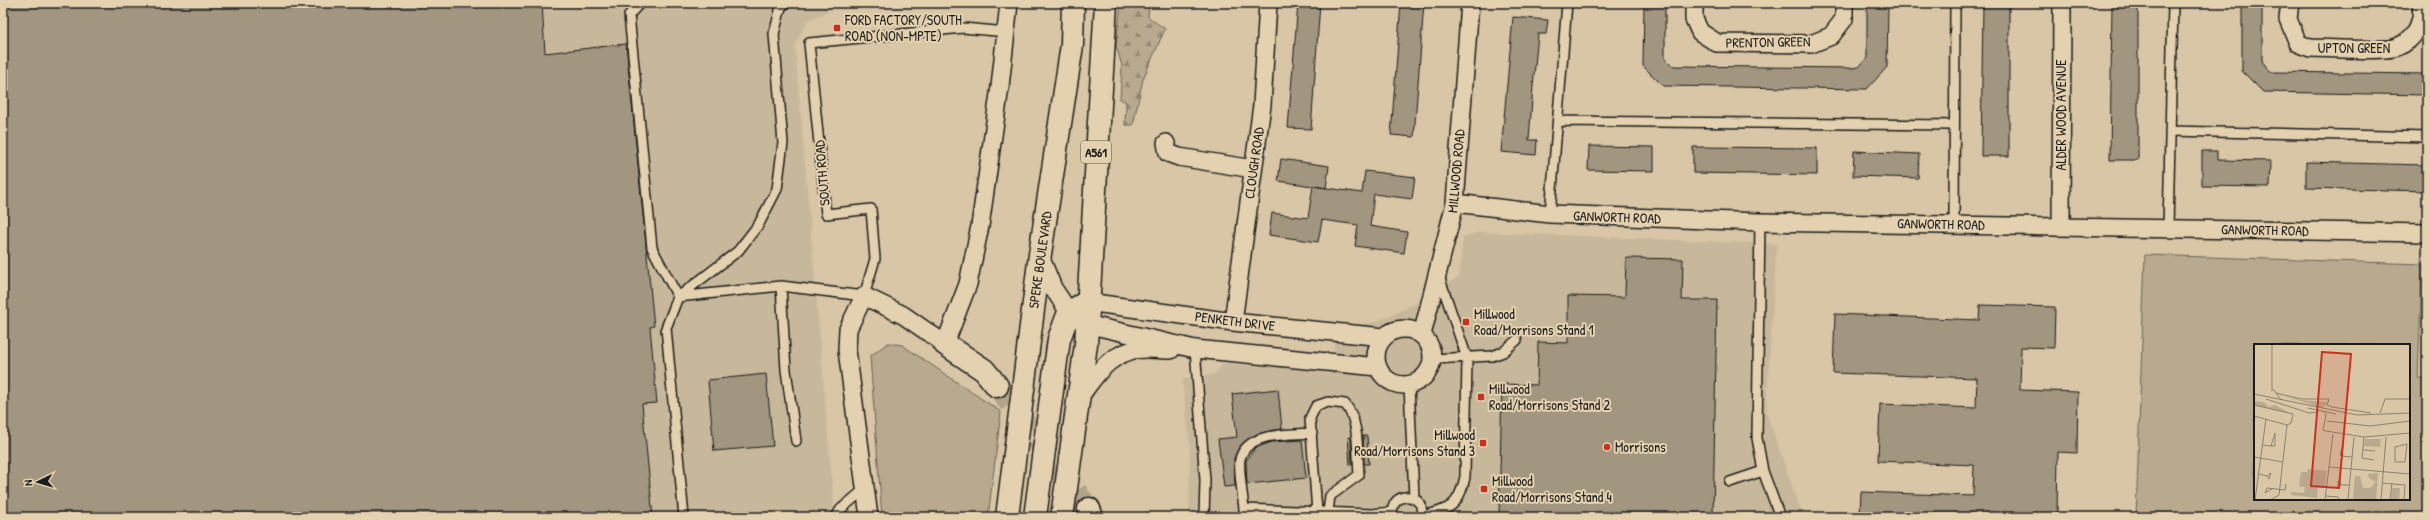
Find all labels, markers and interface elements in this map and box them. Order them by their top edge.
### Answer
place label: FORD FACTORY/SOUTH ROAD (NON-MPTE) [844,10,962,45]
marker: FORD FACTORY/SOUTH ROAD (NON-MPTE) [832,23,842,33]
street label: PRENTON GREEN [1726,31,1810,52]
street label: UPTON GREEN [2318,38,2390,57]
street label: ALDER WOOD AVENUE [2051,60,2070,170]
street label: CLOUGH ROAD [1239,125,1268,200]
street label: MILLWOOD ROAD [1442,128,1469,213]
street label: SOUTH ROAD [809,139,834,207]
road number: A561 [1081,141,1111,163]
street label: GANWORTH ROAD [1573,205,1662,228]
street label: SPEKE BOULEVARD [1023,210,1056,310]
street label: GANWORTH ROAD [1897,213,1985,234]
street label: GANWORTH ROAD [2221,219,2309,240]
place label: Millwood Road/Morrisons Stand 1 [1474,304,1594,339]
street label: PENKETH DRIVE [1194,306,1276,335]
marker: Millwood Road/Morrisons Stand 1 [1461,317,1471,327]
inset map [2254,344,2410,500]
place label: Millwood Road/Morrisons Stand 2 [1489,379,1610,414]
marker: Millwood Road/Morrisons Stand 2 [1476,392,1486,402]
place label: Millwood Road/Morrisons Stand 3 [1354,425,1476,460]
place label: Morrisons [1615,437,1666,456]
marker: Millwood Road/Morrisons Stand 3 [1478,438,1488,448]
marker: Morrisons [1602,442,1612,452]
north arrow [18,462,58,502]
place label: Millwood Road/Morrisons Stand 4 [1492,471,1612,506]
text: N [21,479,35,486]
marker: Millwood Road/Morrisons Stand 4 [1479,484,1489,494]

